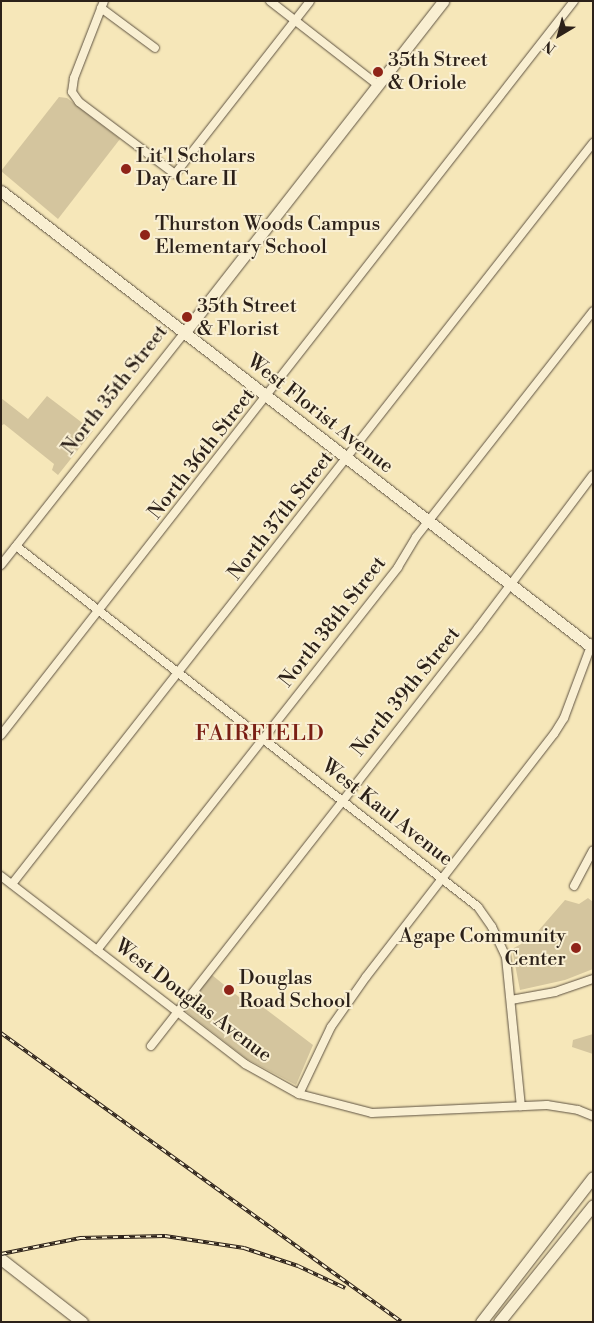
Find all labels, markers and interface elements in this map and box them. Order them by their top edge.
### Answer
north arrow [534,10,584,60]
text: N [540,36,560,58]
place label: 35th Street & Oriole [388,49,488,96]
marker: 35th Street & Oriole [372,66,384,78]
place label: Lit'l Scholars Day Care II [136,145,255,192]
marker: Lit'l Scholars Day Care II [120,163,132,175]
place label: Thurston Woods Campus Elementary School [155,212,380,259]
marker: Thurston Woods Campus Elementary School [139,229,151,241]
place label: 35th Street & Florist [197,294,297,341]
marker: 35th Street & Florist [181,311,193,323]
street label: North 35th Street [57,320,173,460]
street label: West Florist Avenue [242,349,398,479]
street label: North 36th Street [144,384,260,524]
street label: North 37th Street [223,447,339,585]
street label: North 38th Street [274,552,392,692]
street label: North 39th Street [347,623,465,761]
district label: FAIRFIELD [194,721,326,747]
street label: West Kaul Avenue [317,754,457,872]
place label: Agape Community Center [399,924,566,971]
street label: West Douglas Avenue [110,934,276,1068]
marker: Agape Community Center [570,942,582,954]
place label: Douglas Road School [239,966,351,1013]
marker: Douglas Road School [223,984,235,996]

